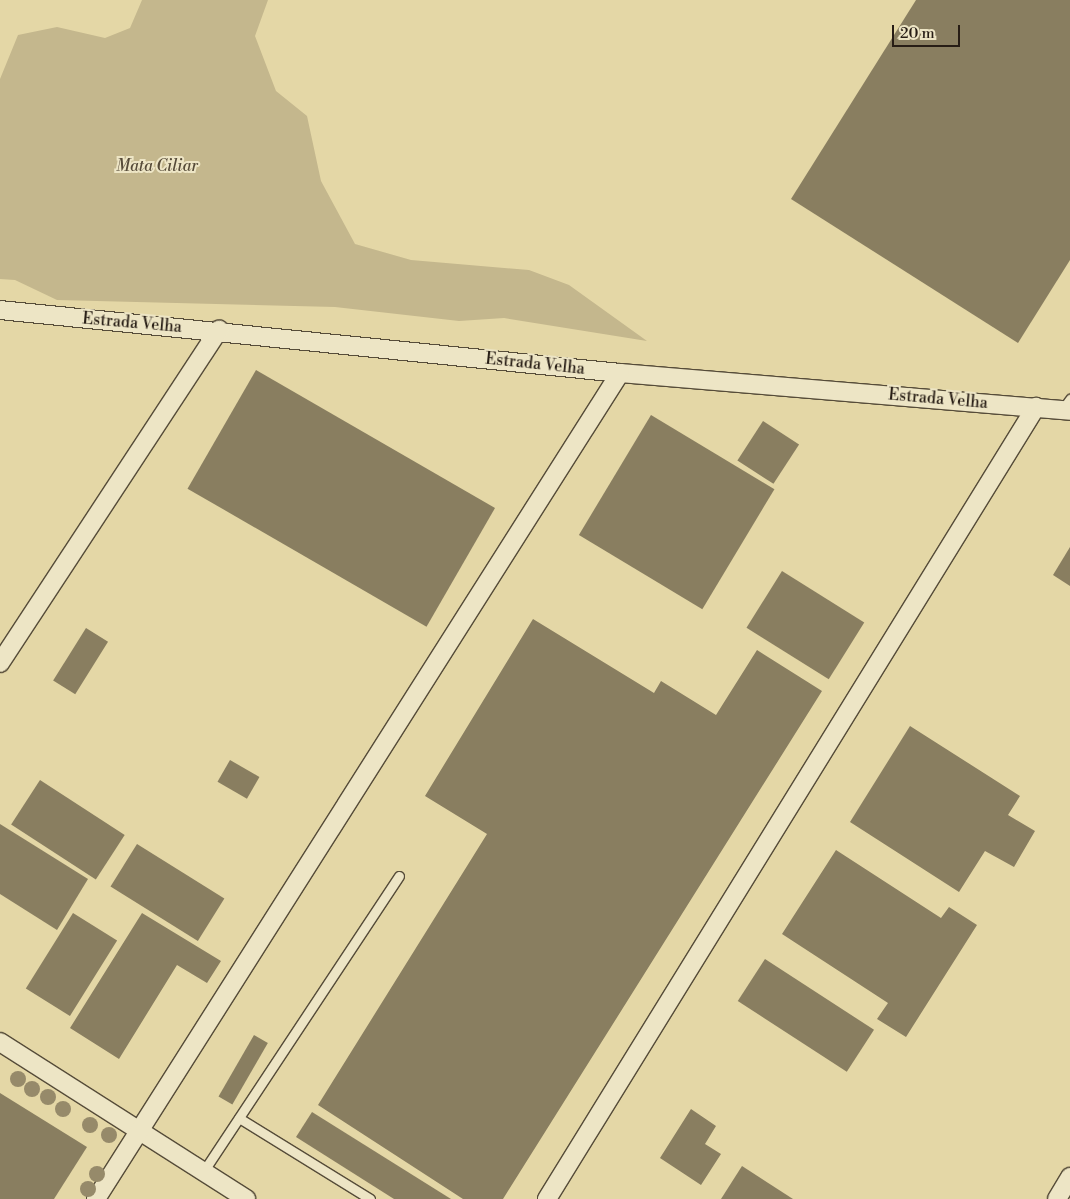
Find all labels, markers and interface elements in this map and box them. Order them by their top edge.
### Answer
scale bar [895,15,962,47]
text: 20 m [900,24,935,43]
park label: Mata Ciliar [116,156,198,176]
street label: Estrada Velha [81,309,183,337]
street label: Estrada Velha [484,349,586,379]
street label: Estrada Velha [887,385,989,413]

